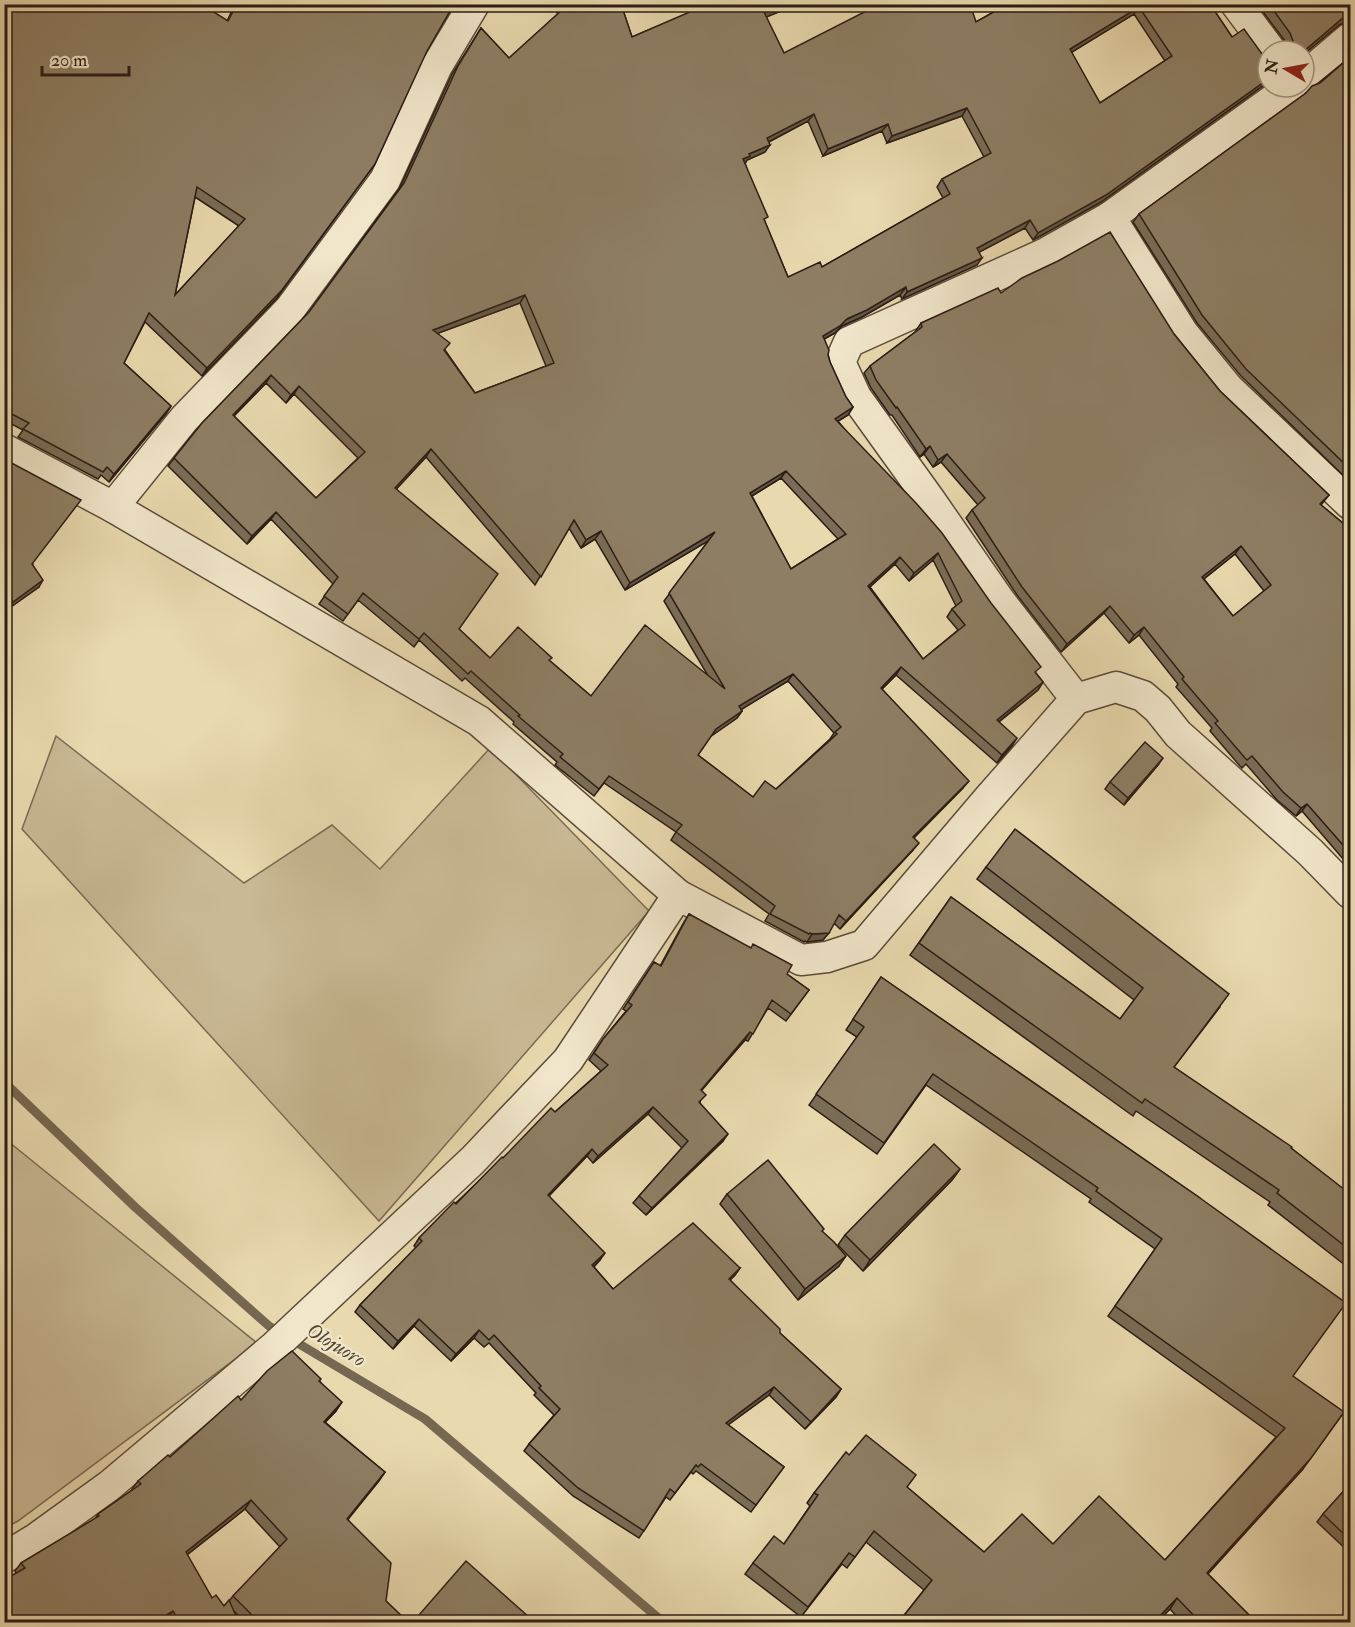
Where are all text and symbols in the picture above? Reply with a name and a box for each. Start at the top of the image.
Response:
scale bar [42,39,129,77]
north arrow [1256,39,1316,99]
text: 20 m [51,49,87,72]
text: N [1261,57,1283,76]
water label: Olojuoro [301,1317,371,1373]

